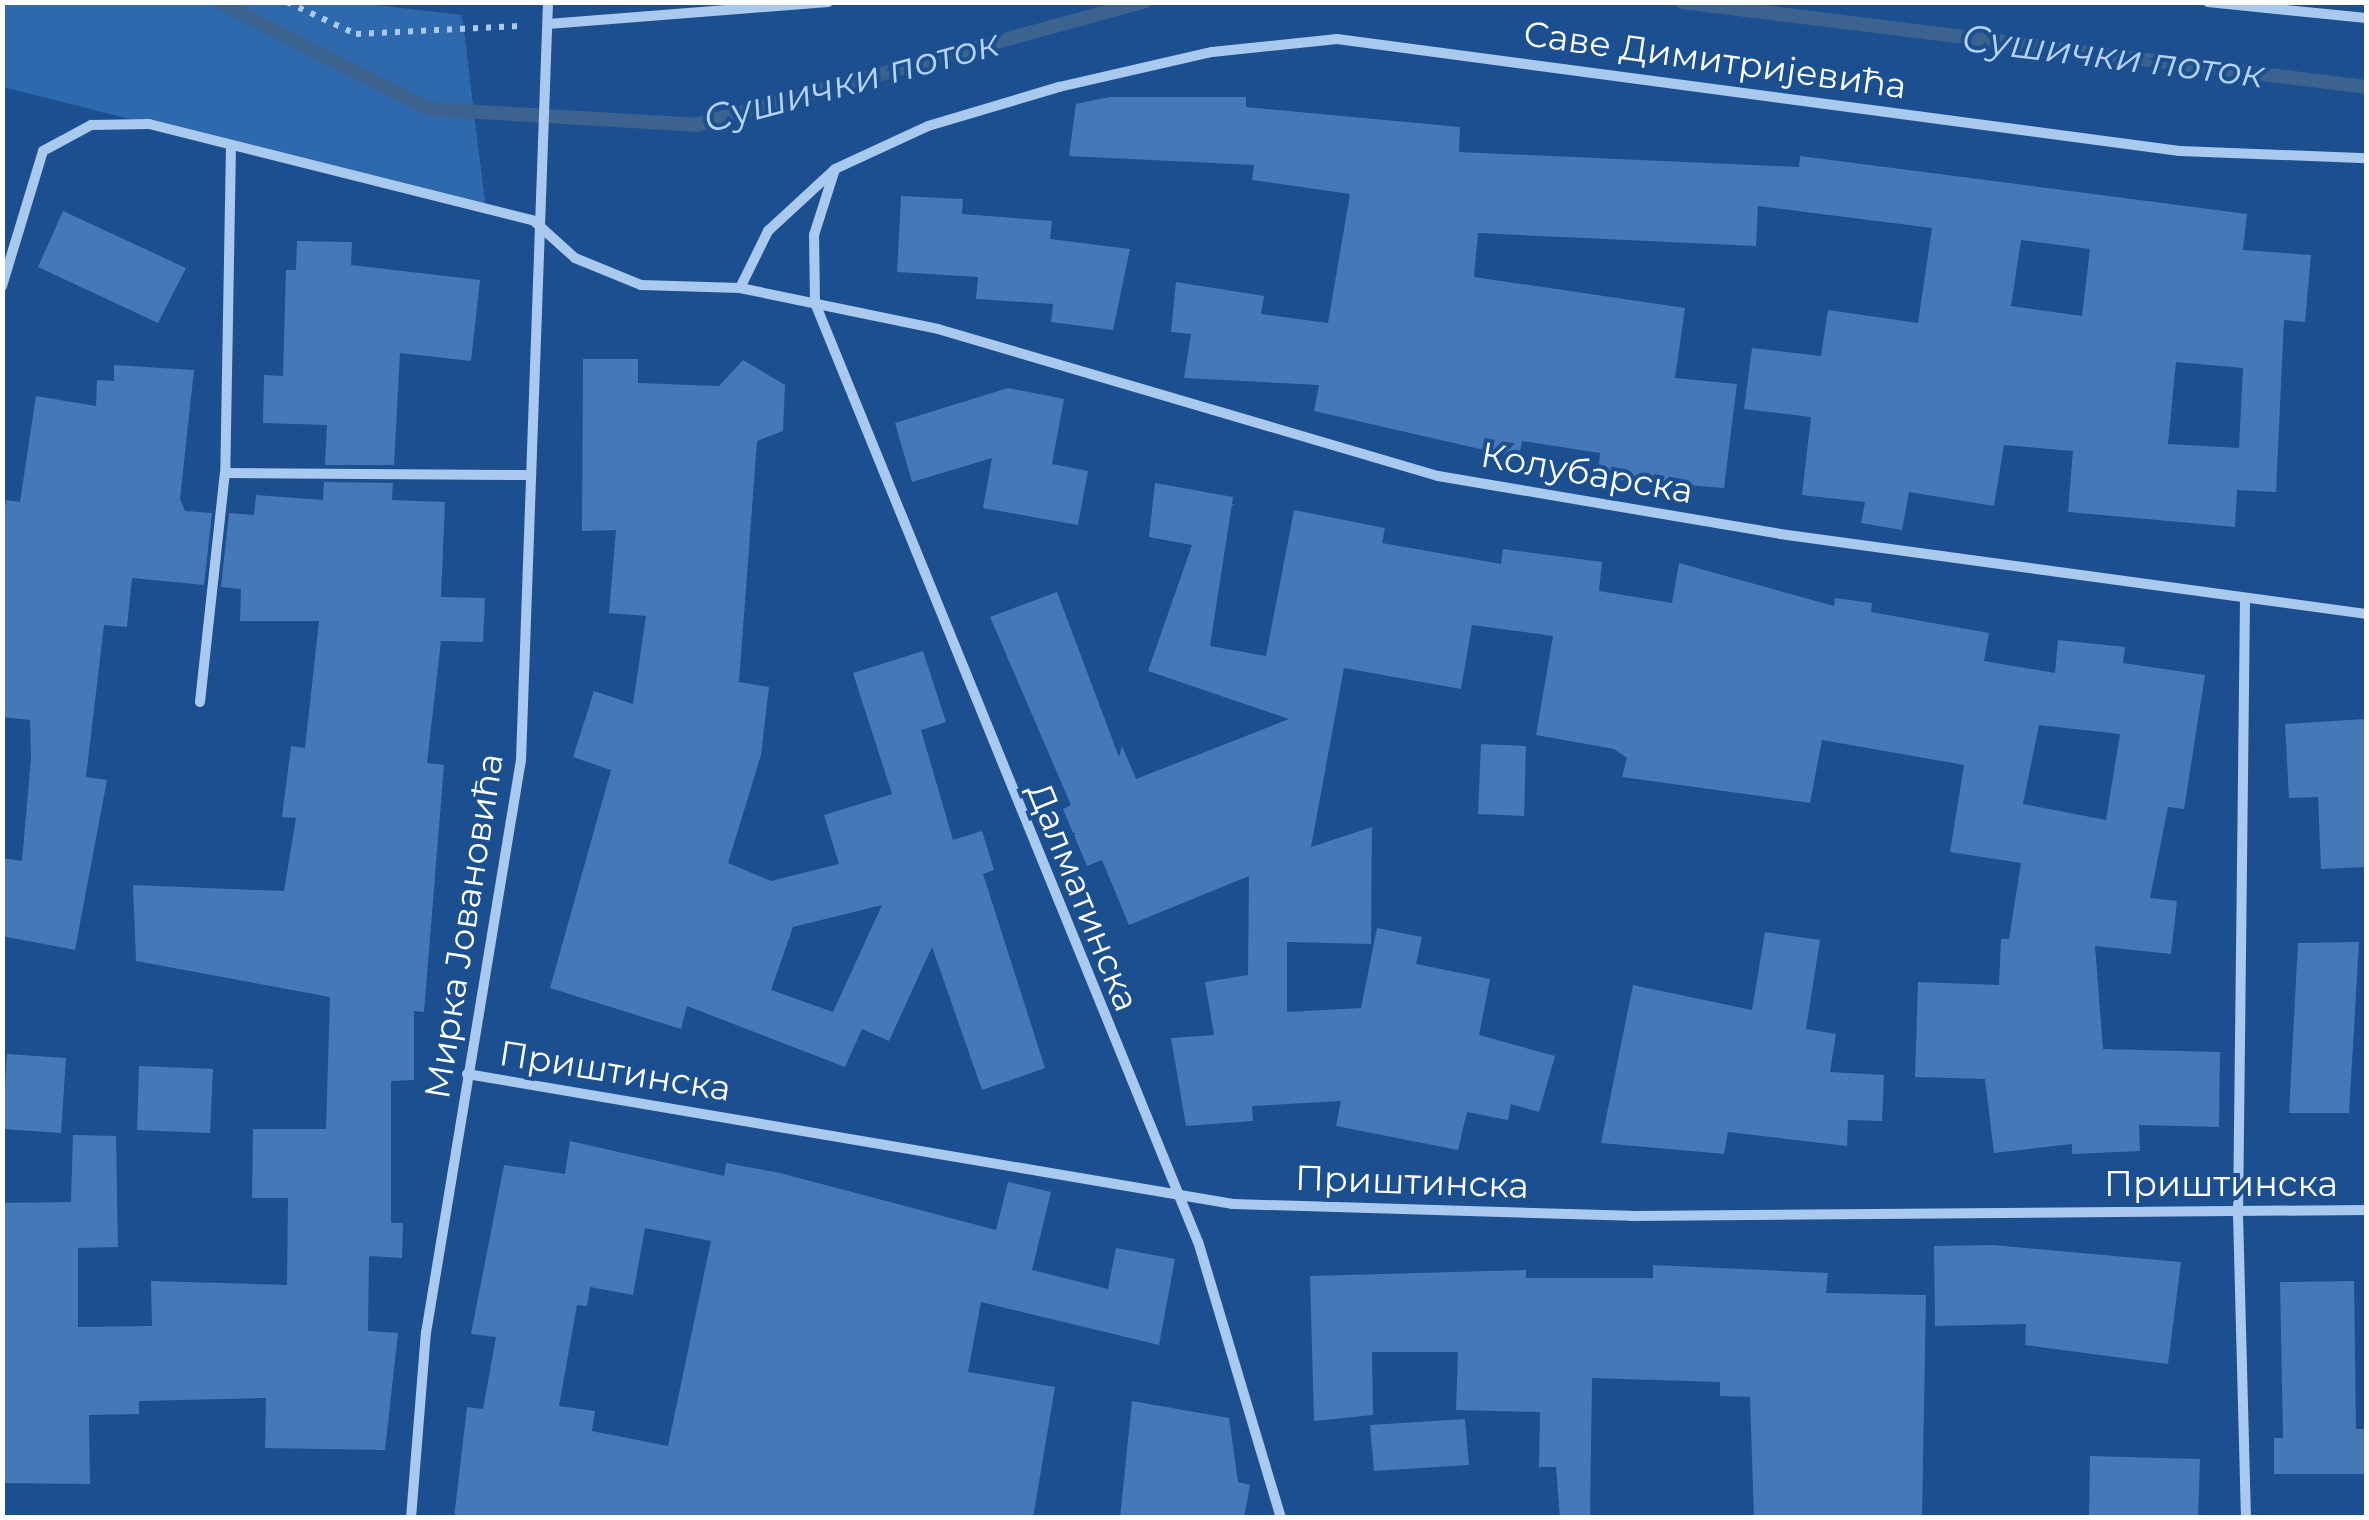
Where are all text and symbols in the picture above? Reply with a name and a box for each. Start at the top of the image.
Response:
street label: Саве Димитријевића [1521,12,1909,108]
water label: Сушички поток [1959,15,2267,97]
water label: Сушички поток [698,20,1004,142]
street label: Колубарска [1478,434,1696,512]
street label: Мирка Јовановића [416,750,512,1102]
street label: Далматинска [1018,777,1148,1017]
street label: Приштинска [496,1032,734,1110]
street label: Приштинска [1294,1157,1530,1207]
street label: Приштинска [2104,1163,2338,1205]

